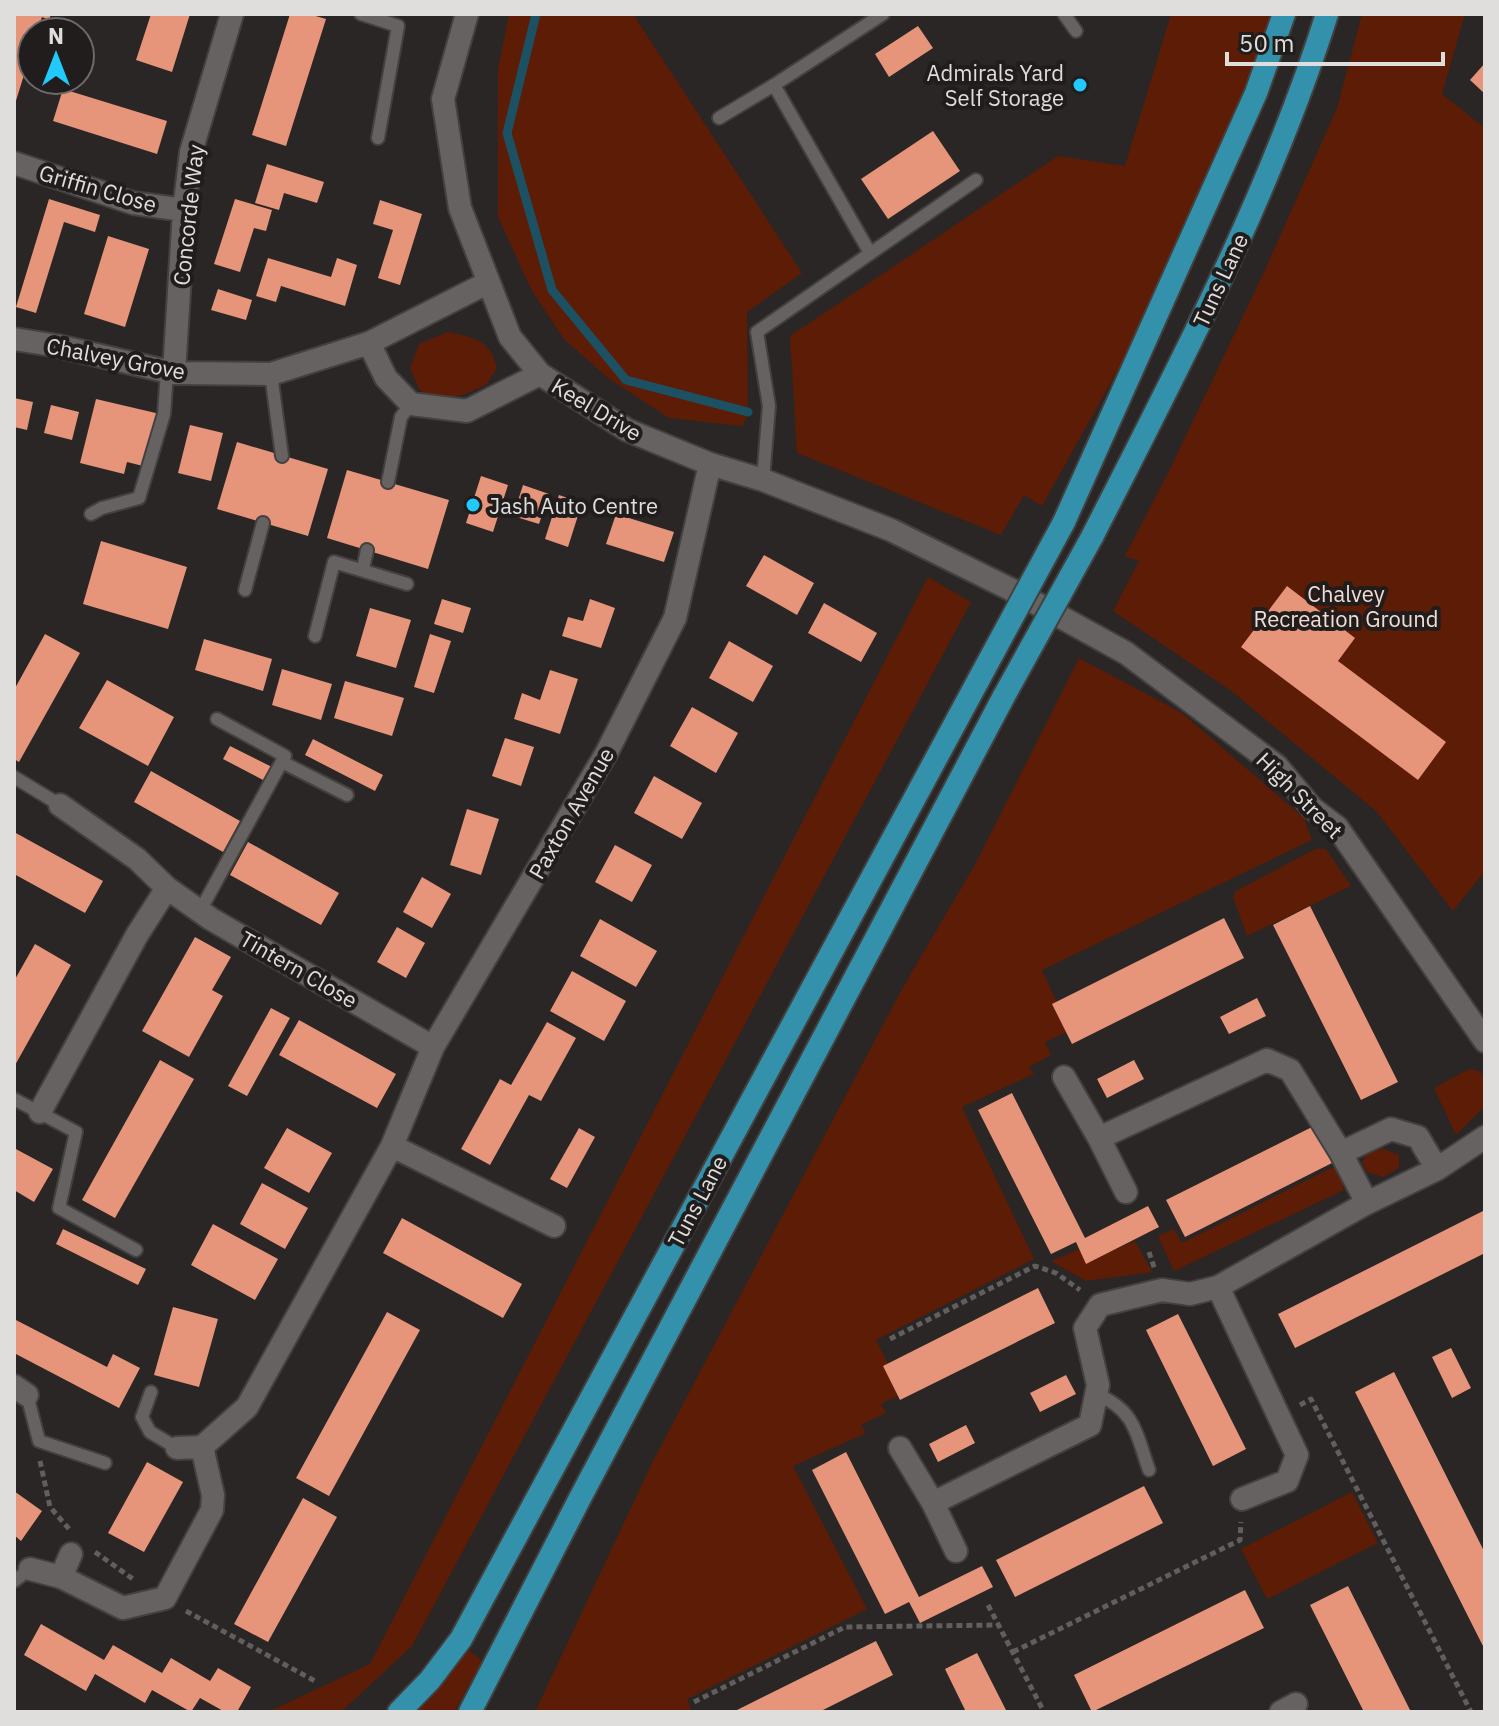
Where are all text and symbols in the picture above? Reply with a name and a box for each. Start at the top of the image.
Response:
north arrow [16,16,96,96]
scale bar [1227,16,1443,66]
text: N [48,21,64,50]
text: 50 m [1239,27,1294,59]
place label: Admirals Yard Self Storage [926,58,1064,112]
marker: Admirals Yard Self Storage [1071,76,1089,94]
street label: Concorde Way [166,143,210,287]
street label: Griffin Close [36,157,160,219]
street label: Tuns Lane [1186,229,1254,331]
street label: Chalvey Grove [44,330,188,386]
street label: Keel Drive [547,371,647,447]
place label: Jash Auto Centre [489,491,658,520]
marker: Jash Auto Centre [464,496,482,514]
park label: Chalvey Recreation Ground [1253,579,1439,633]
street label: Paxton Avenue [522,742,620,884]
street label: High Street [1251,746,1349,844]
street label: Tintern Close [235,924,363,1014]
street label: Tuns Lane [661,1150,733,1252]

